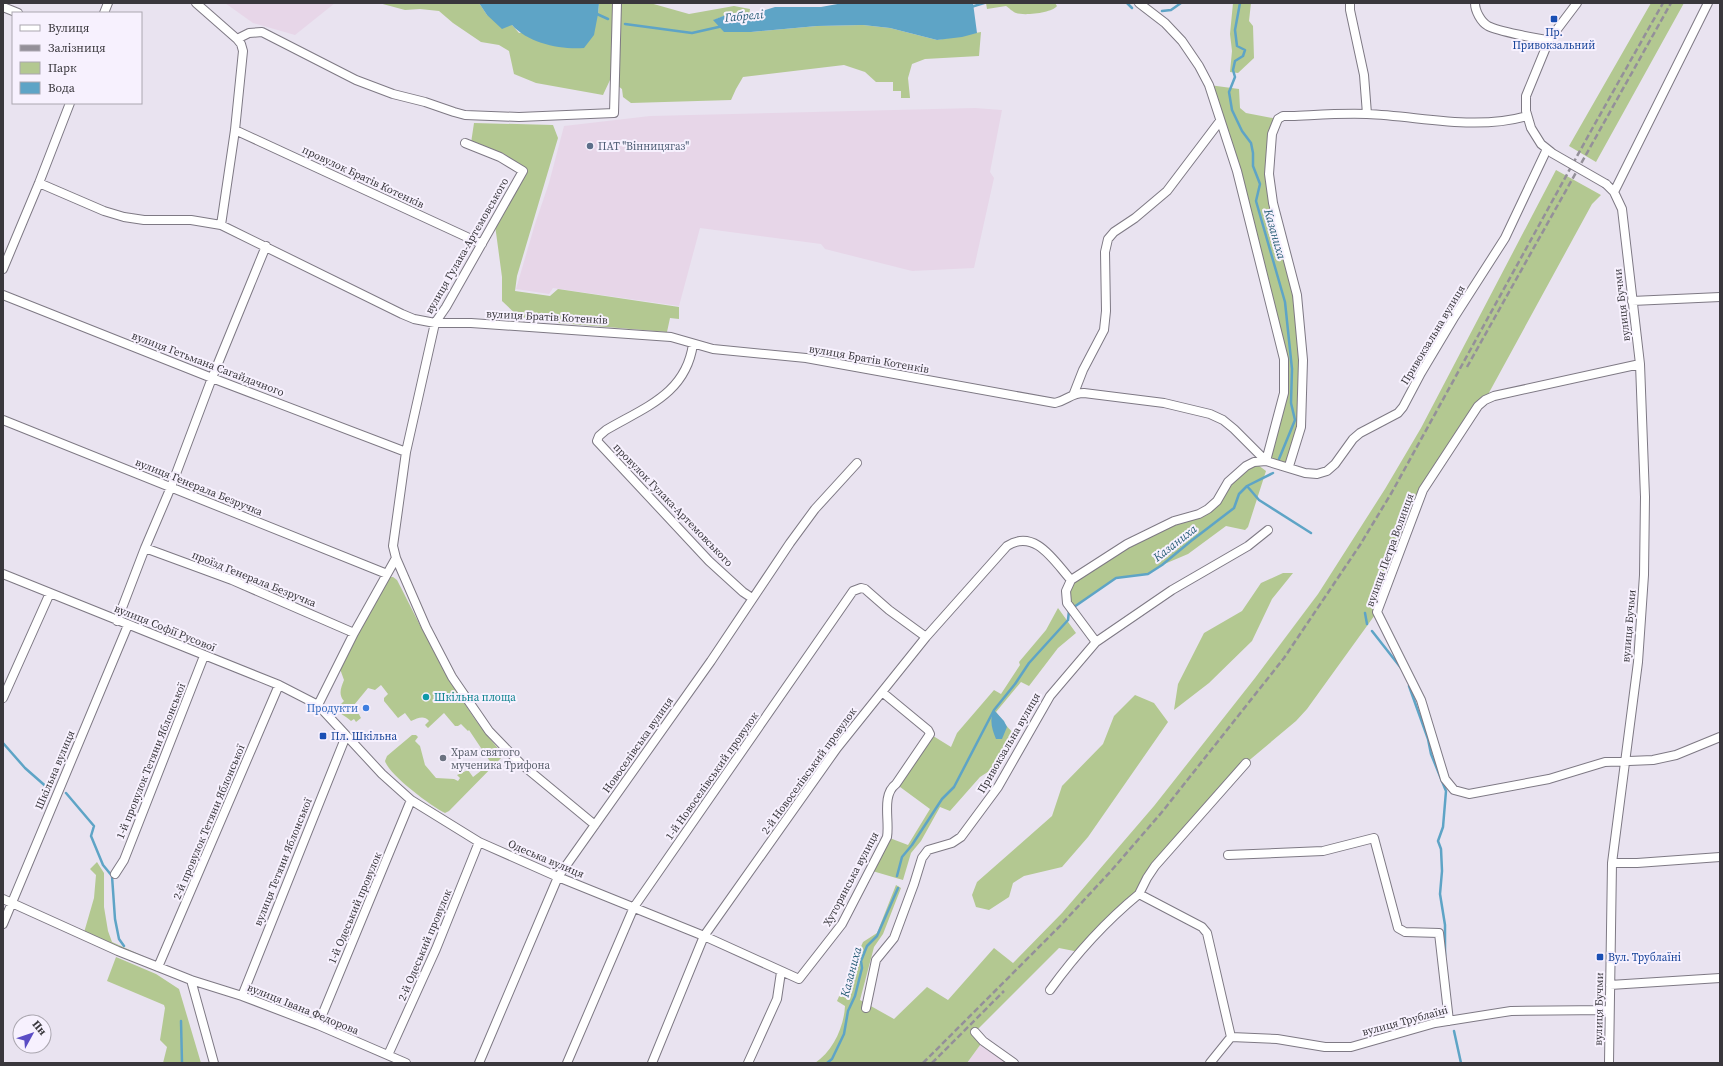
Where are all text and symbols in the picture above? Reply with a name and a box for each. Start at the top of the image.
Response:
water label: Габрелі [723,6,764,26]
legend [12,12,142,104]
marker: Пр. Привокзальний [1549,14,1559,24]
text: Вулиця [48,20,89,36]
place label: Пр. Привокзальний [1513,25,1595,53]
text: Залізниця [48,40,106,56]
text: Парк [48,60,77,76]
text: Вода [48,80,76,96]
place label: ПАТ "Вінницягаз" [598,139,689,154]
marker: ПАТ "Вінницягаз" [585,141,595,151]
street label: провулок Братів Котенків [300,142,427,212]
street label: вулиця Гулака-Артемовського [422,175,512,317]
water label: Казаниха [1260,206,1290,262]
street label: вулиця Бучми [1610,268,1634,342]
street label: Привокзальна вулиця [1397,282,1469,388]
street label: вулиця Братів Котенків [486,306,608,328]
street label: вулиця Гетьмана Сагайдачного [130,328,286,400]
street label: вулиця Братів Котенків [808,341,930,377]
street label: провулок Гулака-Артемовського [610,440,736,570]
street label: вулиця Генерала Безручка [133,455,265,520]
street label: вулиця Петра Волинця [1363,491,1418,609]
water label: Казаниха [1149,520,1201,566]
street label: проїзд Генерала Безручка [190,547,319,611]
street label: вулиця Бучми [1618,589,1640,663]
street label: вулиця Софії Русової [112,601,219,655]
street label: 1-й провулок Тетяни Яблонської [113,680,189,841]
place label: Шкільна площа [434,690,516,705]
street label: Привокзальна вулиця [974,690,1044,796]
marker: Шкільна площа [421,692,431,702]
street label: Новоселівська вулиця [599,694,677,796]
place label: Продукти [307,701,358,716]
marker: Продукти [361,703,371,713]
street label: 2-й Новоселівський провулок [758,705,860,837]
street label: 1-й Новоселівський провулок [662,709,762,843]
street label: Шкільна вулиця [32,728,79,812]
place label: Пл. Шкільна [331,729,397,744]
marker: Пл. Шкільна [318,731,328,741]
street label: 2-й провулок Тетяни Яблонської [169,742,249,902]
place label: Храм святого мученика Трифона [451,745,551,773]
marker: Храм святого мученика Трифона [438,753,448,763]
street label: вулиця Тетяни Яблонської [250,795,316,928]
street label: Хуторянська вулиця [820,829,882,929]
street label: Одеська вулиця [506,836,586,882]
street label: 1-й Одеський провулок [325,850,385,966]
street label: 2-й Одеський провулок [395,887,455,1003]
water label: Казаниха [836,944,866,1000]
place label: Вул. Трублаїні [1608,950,1681,965]
marker: Вул. Трублаїні [1595,952,1605,962]
street label: вулиця Бучми [1591,972,1607,1046]
street label: вулиця Івана Федорова [245,980,361,1038]
street label: вулиця Трублаїні [1360,1002,1450,1040]
north arrow [12,1014,52,1054]
text: Пн [29,1017,50,1039]

